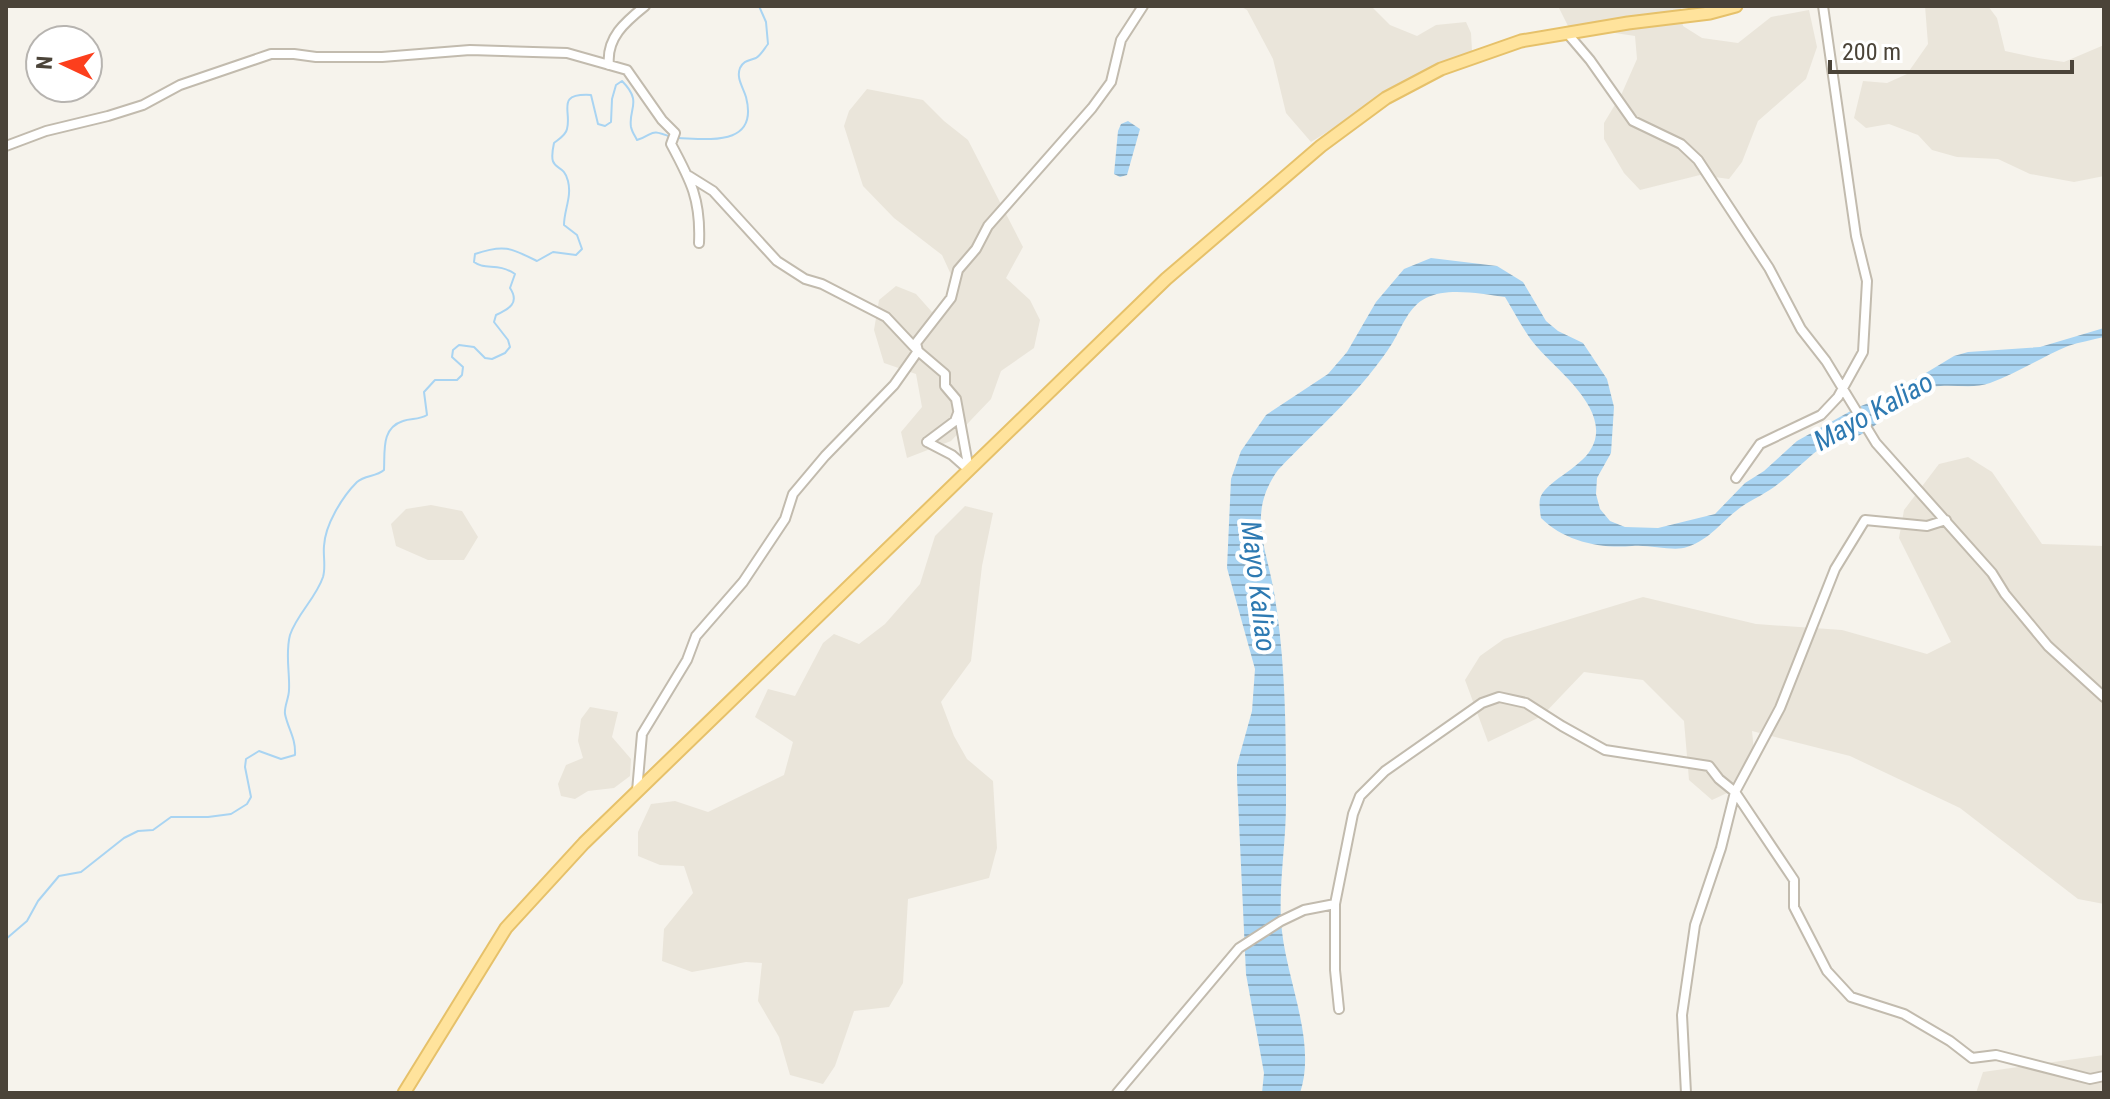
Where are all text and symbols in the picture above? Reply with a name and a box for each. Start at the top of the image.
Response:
north arrow [24,24,104,104]
scale bar [1830,24,2072,74]
text: 200 m [1842,38,1901,66]
text: N [32,55,57,70]
water label: Mayo Kaliao [1808,365,1939,458]
water label: Mayo Kaliao [1234,519,1283,653]

